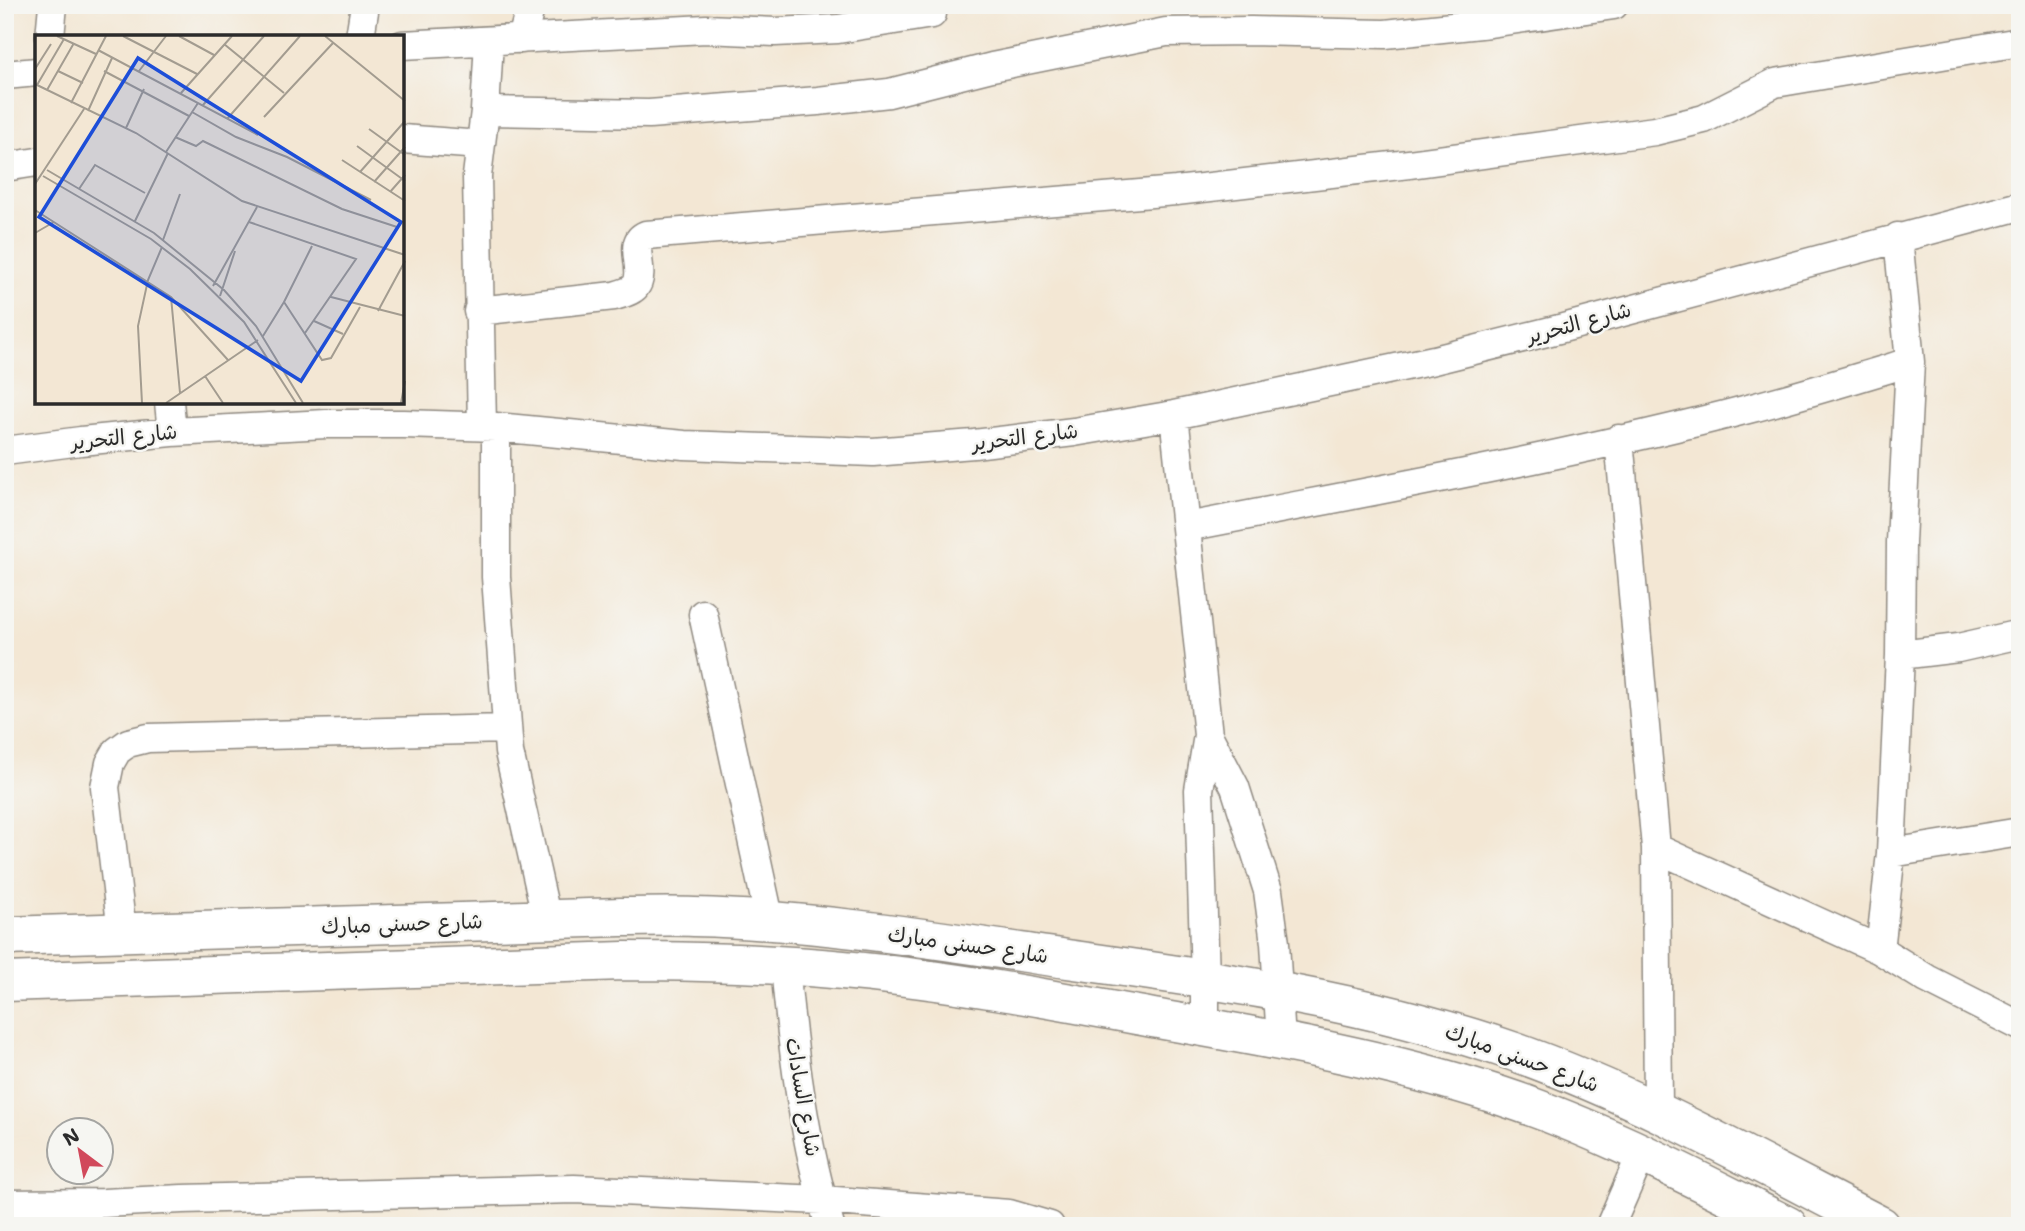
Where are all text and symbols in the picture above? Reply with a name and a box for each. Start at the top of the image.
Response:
inset map [35,35,404,404]
street label: شارع التحرير [1522,296,1635,352]
street label: شارع التحرير [67,417,179,458]
street label: شارع التحرير [968,417,1080,459]
street label: شارع حسنى مبارك [321,907,483,942]
street label: شارع حسنى مبارك [886,920,1050,971]
street label: شارع حسنى مبارك [1441,1017,1603,1100]
street label: شارع السادات [778,1035,827,1159]
north arrow [46,1116,116,1186]
text: N [58,1122,84,1152]

